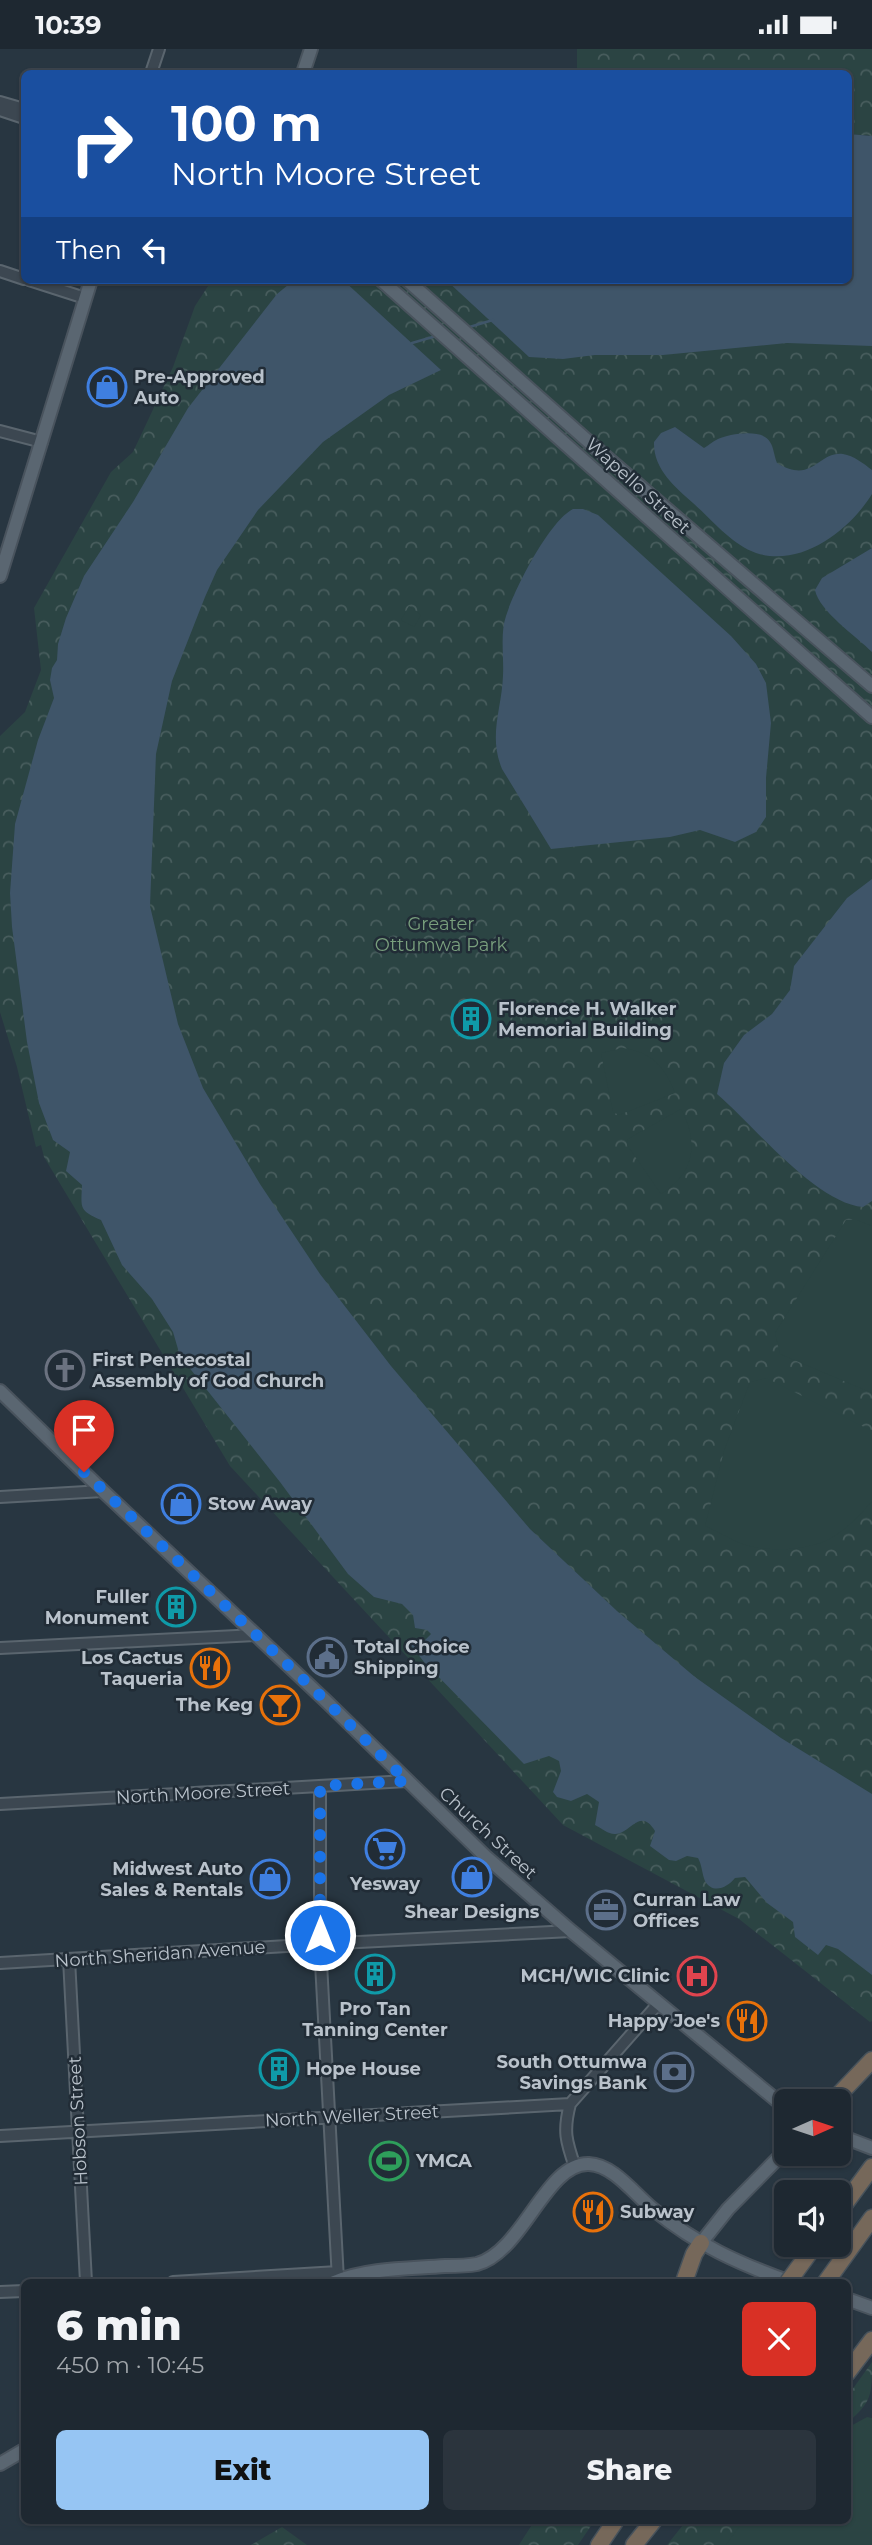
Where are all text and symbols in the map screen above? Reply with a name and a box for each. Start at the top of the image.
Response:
text: 10:39 [35,9,102,41]
text: 100 m [171,94,322,153]
icon: right [56,98,147,189]
text: North Moore Street [171,154,481,193]
icon: left [136,231,174,269]
text: Then [56,234,122,266]
shop icon: Pre-Approved Auto [86,366,128,408]
place label: Pre-Approved Auto [133,366,265,409]
street label: Wapello Street [581,433,695,539]
park label: Greater Ottumwa Park [375,913,507,956]
building icon: Florence H. Walker Memorial Building [450,998,492,1040]
place label: Florence H. Walker Memorial Building [498,998,677,1041]
church icon: First Pentecostal Assembly of God Church [44,1349,86,1391]
place label: First Pentecostal Assembly of God Church [91,1349,324,1392]
pin [54,1400,114,1472]
icon: arrive [65,1411,103,1449]
shop icon: Stow Away [160,1483,202,1525]
place label: Stow Away [208,1493,312,1515]
place label: Fuller Monument [45,1586,149,1629]
building icon: Fuller Monument [155,1586,197,1628]
public building icon: Total Choice Shipping [306,1636,348,1678]
place label: Total Choice Shipping [354,1636,470,1679]
place label: Los Cactus Taqueria [81,1647,183,1690]
restaurant icon: Los Cactus Taqueria [189,1647,231,1689]
bar icon: The Keg [259,1684,301,1726]
place label: The Keg [176,1694,253,1716]
street label: North Moore Street [115,1777,291,1809]
street label: Church Street [435,1782,541,1884]
supermarket icon: Yesway [364,1828,406,1870]
shop icon: Shear Designs [451,1856,493,1898]
place label: Midwest Auto Sales & Rentals [100,1858,243,1901]
shop icon: Midwest Auto Sales & Rentals [249,1858,291,1900]
place label: Yesway [349,1873,420,1895]
office icon: Curran Law Offices [585,1889,627,1931]
place label: Curran Law Offices [633,1889,740,1932]
position arrow [283,1898,357,1972]
place label: Shear Designs [405,1901,540,1923]
street label: North Sheridan Avenue [54,1936,266,1972]
building icon: Pro Tan Tanning Center [354,1953,396,1995]
hospital icon: MCH/WIC Clinic [676,1955,718,1997]
place label: MCH/WIC Clinic [521,1965,670,1987]
place label: Pro Tan Tanning Center [302,1998,448,2041]
restaurant icon: Happy Joe's [726,2000,768,2042]
place label: Happy Joe's [608,2010,720,2032]
building icon: Hope House [258,2048,300,2090]
place label: South Ottumwa Savings Bank [497,2051,647,2094]
bank icon: South Ottumwa Savings Bank [653,2051,695,2093]
street label: Hobson Street [64,2056,92,2186]
place label: Hope House [306,2058,421,2080]
north arrow [774,2089,850,2167]
map controls [774,2089,851,2257]
street label: North Weller Street [264,2100,440,2132]
sports icon: YMCA [368,2140,410,2182]
place label: YMCA [415,2150,472,2172]
button: sound [774,2180,851,2257]
restaurant icon: Subway [572,2191,614,2233]
place label: Subway [620,2201,694,2223]
text: 6 min [56,2299,182,2351]
button: close [742,2302,816,2376]
text: 450 m · 10:45 [56,2351,204,2379]
button: Exit [56,2430,429,2510]
button: Share [443,2430,816,2510]

